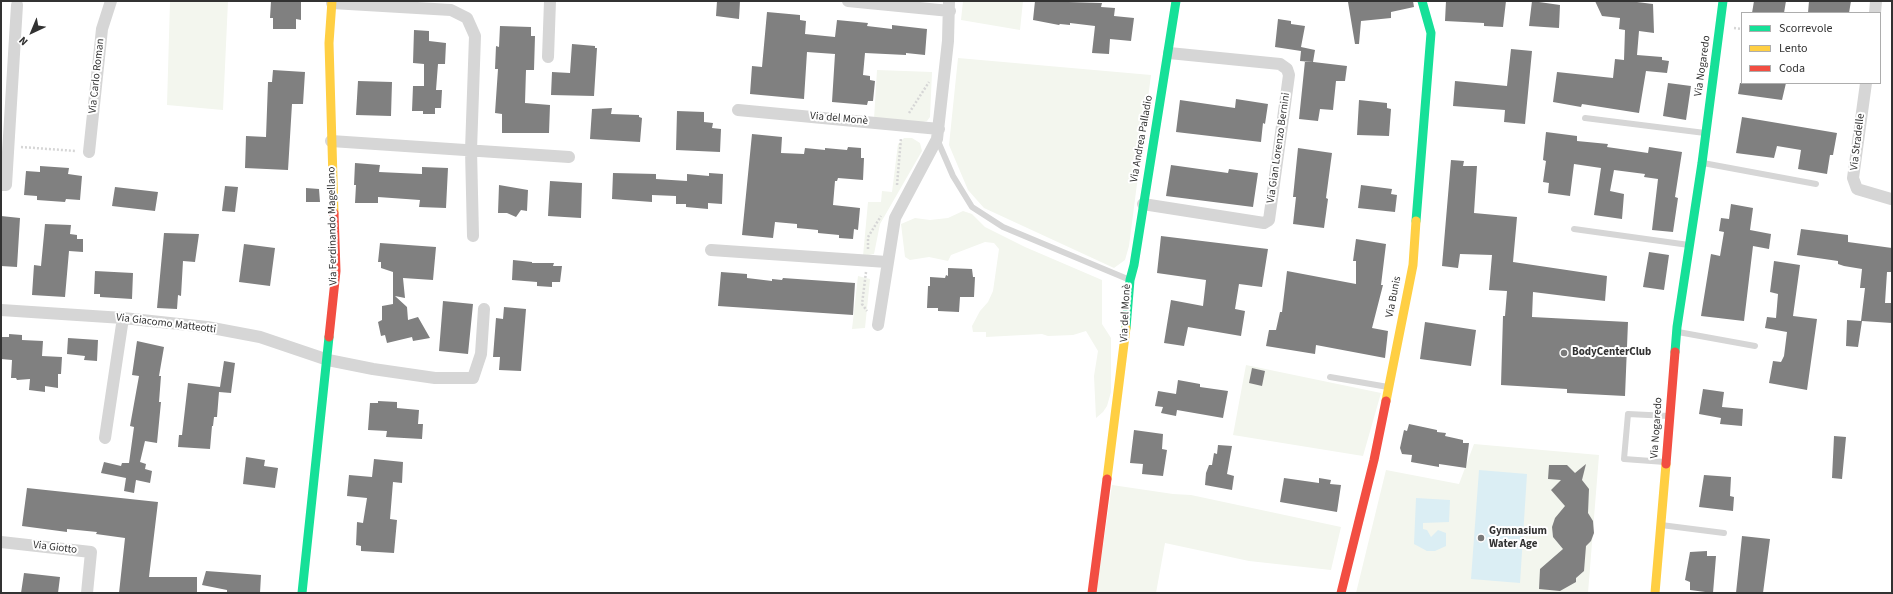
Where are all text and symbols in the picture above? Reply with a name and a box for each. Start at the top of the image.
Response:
north arrow [12,12,52,52]
legend [1741,12,1881,84]
text: Scorrevole [1779,20,1832,37]
text: N [15,33,31,49]
street label: Via Nogaredo [1692,35,1714,97]
street label: Via Carlo Roman [86,38,108,114]
text: Lento [1779,40,1808,57]
text: Coda [1779,60,1805,77]
street label: Via Gian Lorenzo Bernini [1265,92,1293,204]
street label: Via Andrea Palladio [1128,94,1156,184]
street label: Via del Monè [809,110,869,128]
street label: Via Stradelle [1848,113,1868,171]
street label: Via Ferdinando Magellano [325,167,341,285]
street label: Via Bunis [1384,275,1404,319]
street label: Via del Monè [1118,284,1134,342]
street label: Via Giacomo Matteotti [115,311,217,337]
place label: BodyCenterClub [1572,346,1651,360]
marker: BodyCenterClub [1559,348,1569,358]
street label: Via Nogaredo [1648,397,1666,459]
place label: Gymnasium Water Age [1489,525,1547,551]
marker: Gymnasium Water Age [1476,533,1486,543]
street label: Via Giotto [32,539,78,557]

